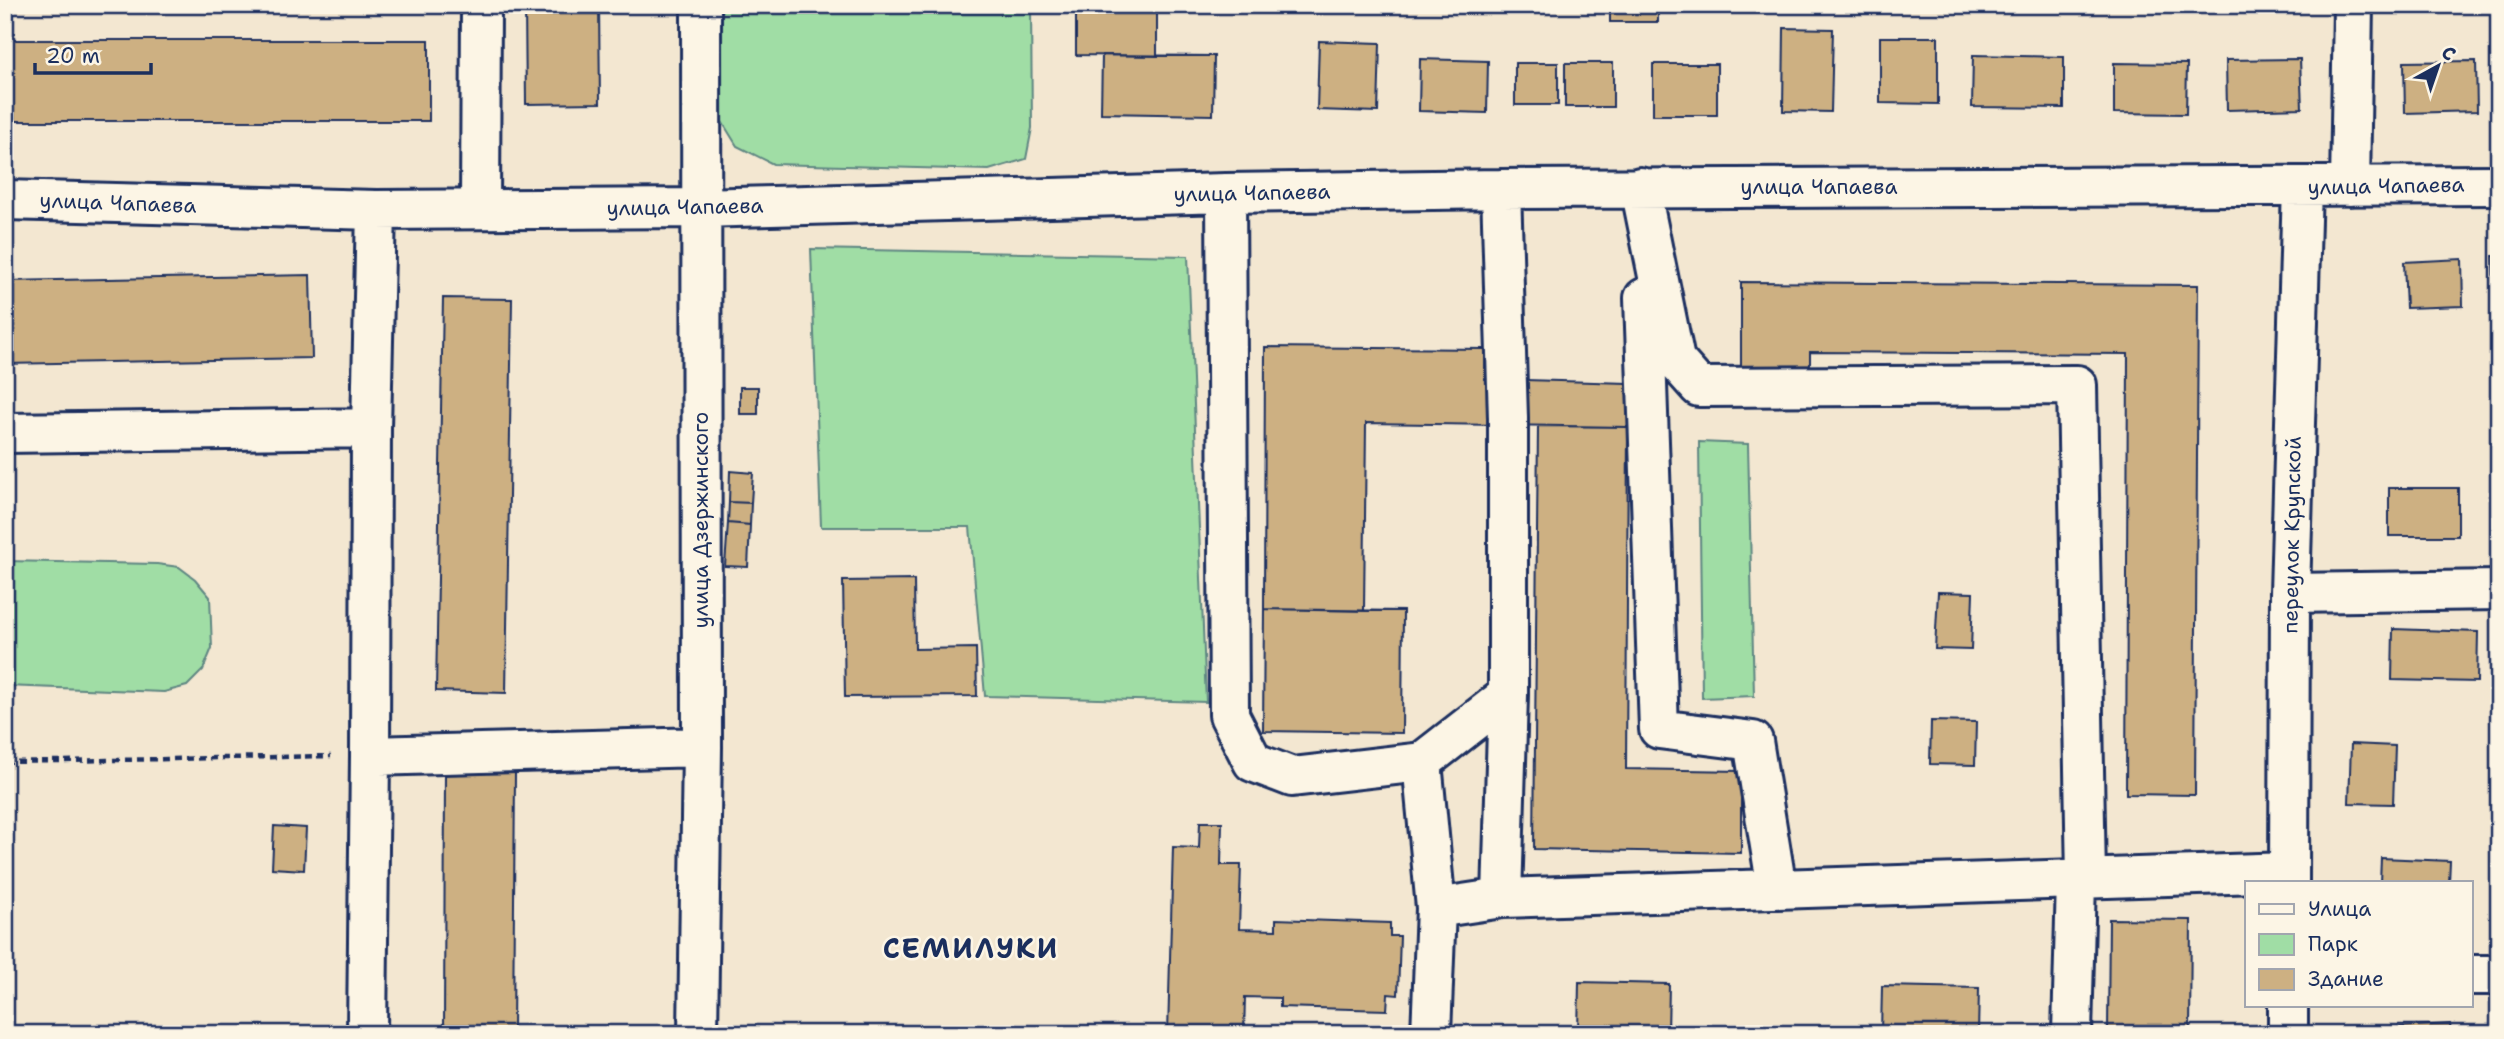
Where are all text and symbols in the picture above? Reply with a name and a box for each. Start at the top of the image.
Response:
scale bar [35,32,150,76]
north arrow [2402,32,2472,102]
text: С [2436,40,2461,67]
text: 20 m [46,42,100,70]
street label: улица Чапаева [2307,171,2465,201]
street label: улица Чапаева [1741,173,1897,201]
street label: улица Чапаева [1173,178,1331,208]
street label: улица Чапаева [39,186,197,220]
street label: улица Чапаева [606,192,764,222]
street label: улица Дзержинского [687,412,715,628]
street label: переулок Крупской [2276,436,2308,634]
legend [2245,881,2472,1007]
text: Улица [2308,895,2371,923]
district label: СЕМИЛУКИ [883,929,1059,967]
text: Парк [2308,930,2358,958]
text: Здание [2308,965,2384,993]

